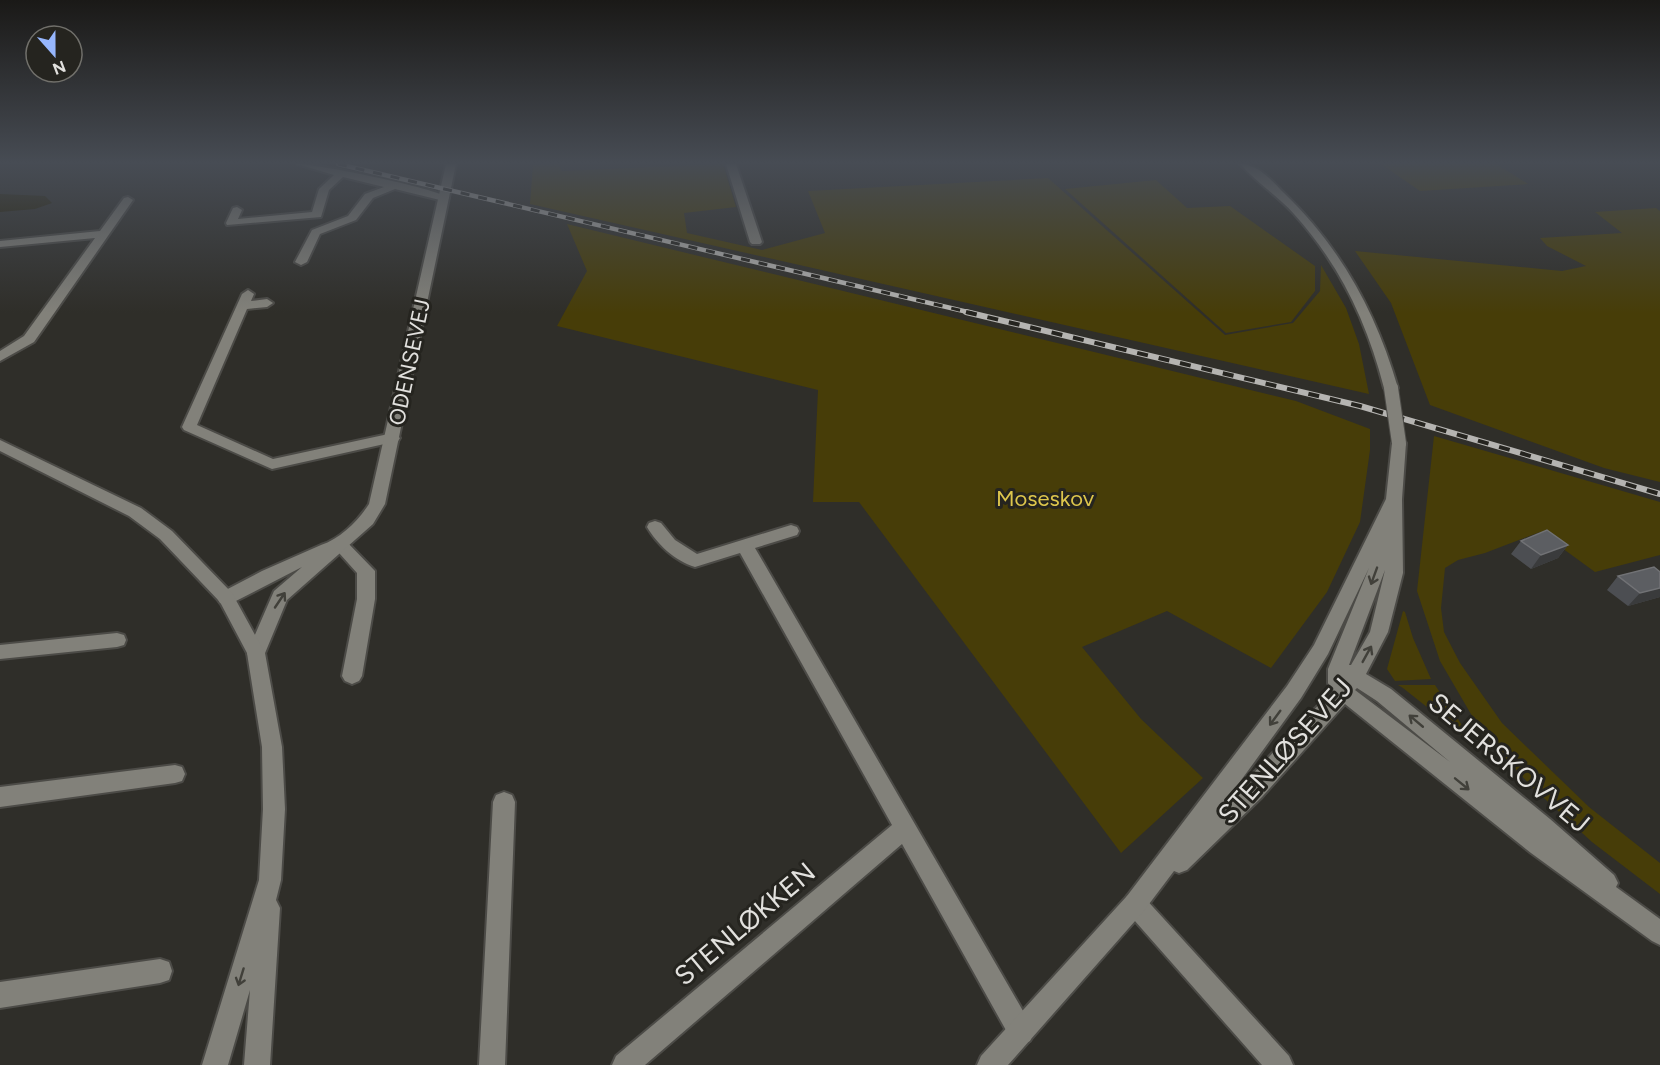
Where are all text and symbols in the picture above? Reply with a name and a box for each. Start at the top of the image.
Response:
north arrow [24,24,84,84]
text: N [50,56,68,79]
street label: ODENSEVEJ [383,296,436,428]
park label: Moseskov [996,485,1095,512]
one-way arrow [1368,566,1379,585]
one-way arrow [274,592,286,608]
one-way arrow [1362,645,1373,663]
street label: STENLØSEVEJ [1211,671,1359,830]
street label: SEJERSKOVVEJ [1422,686,1597,840]
one-way arrow [1269,710,1281,726]
one-way arrow [1408,715,1424,728]
one-way arrow [1454,778,1470,791]
street label: STENLØKKEN [668,855,822,992]
one-way arrow [235,967,246,986]

